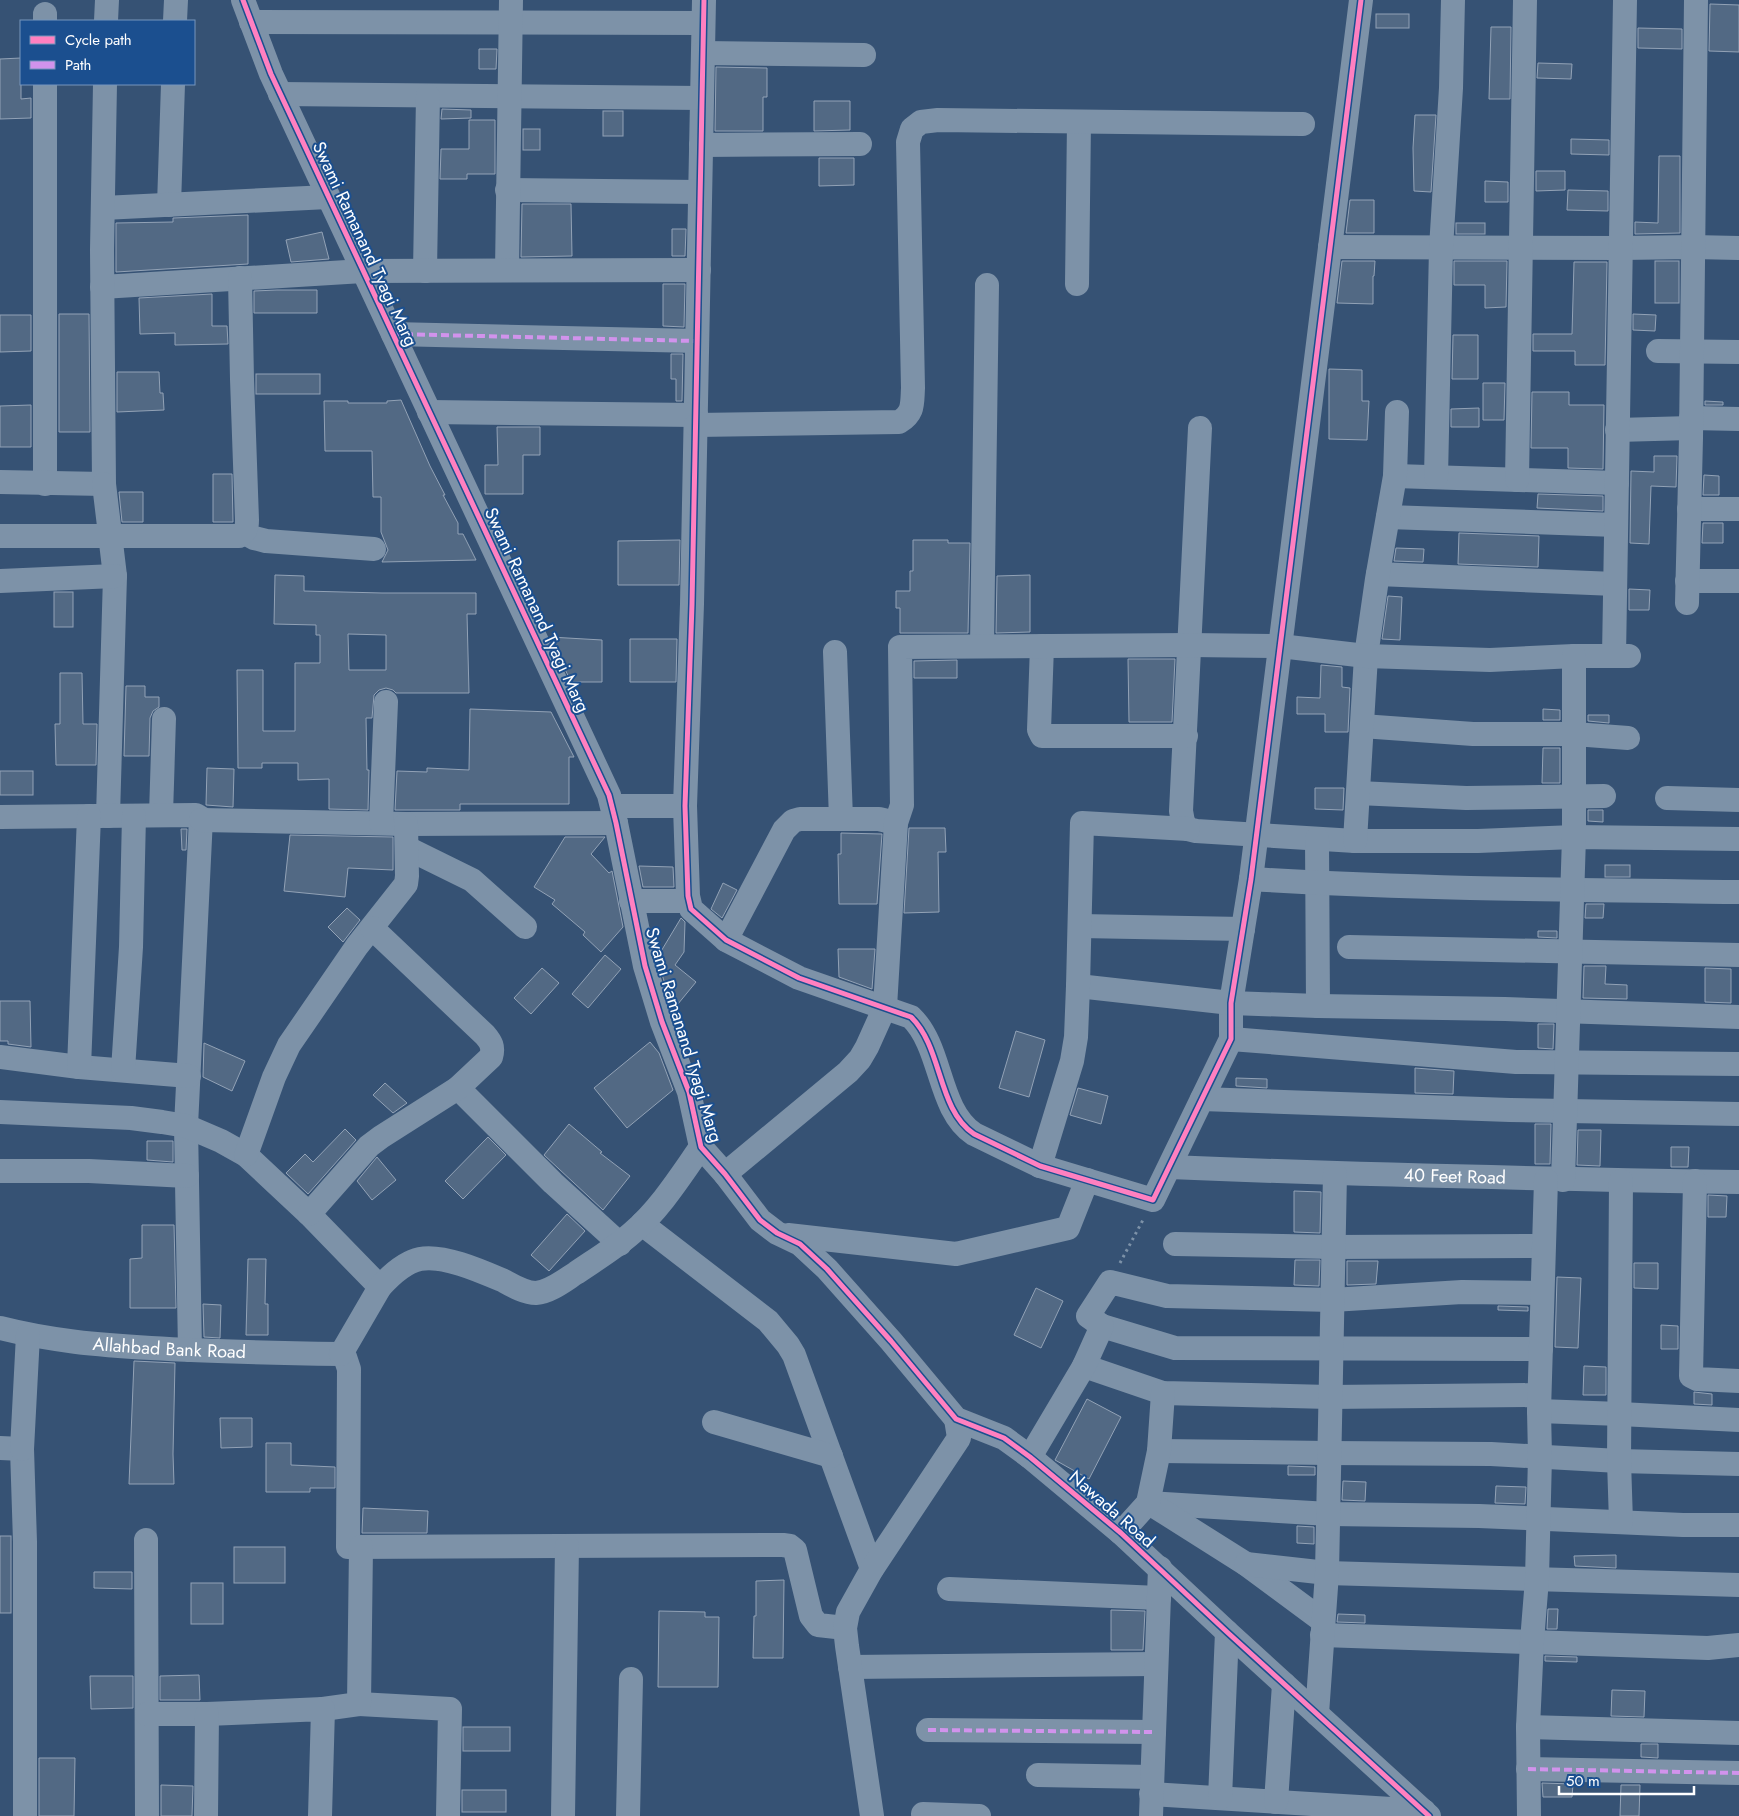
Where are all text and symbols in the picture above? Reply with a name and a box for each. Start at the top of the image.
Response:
legend [20,20,195,85]
text: Cycle path [65,29,132,51]
text: Path [65,54,91,76]
street label: Swami Ramanand Tyagi Marg [306,137,424,351]
street label: Swami Ramanand Tyagi Marg [478,503,596,717]
street label: Swami Ramanand Tyagi Marg [639,924,729,1146]
street label: 40 Feet Road [1403,1162,1506,1191]
street label: Allahbad Bank Road [92,1331,246,1365]
street label: Nawada Road [1063,1464,1161,1554]
scale bar [1559,1764,1694,1796]
text: 50 m [1566,1770,1600,1792]

